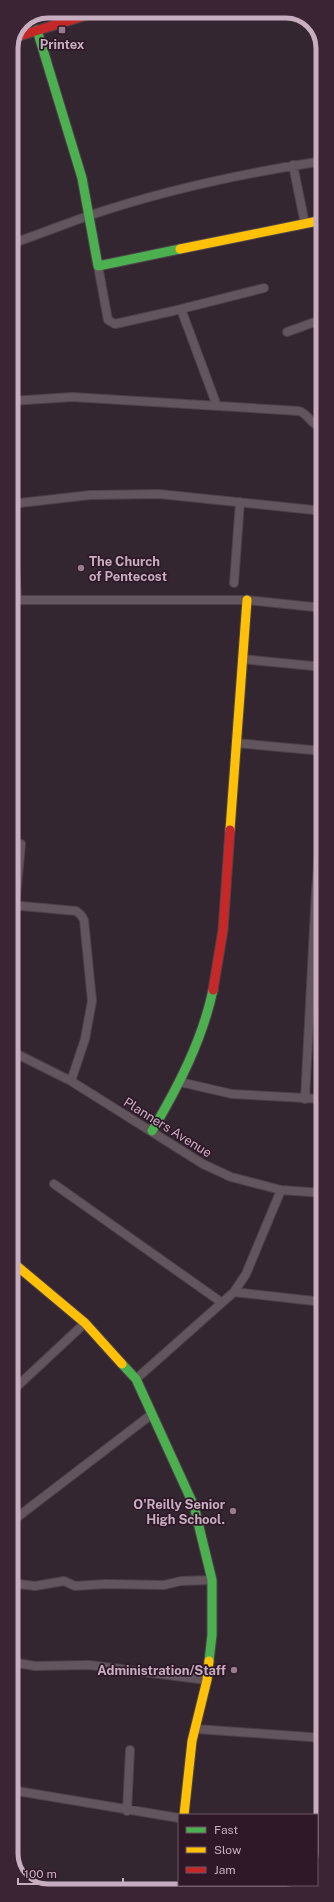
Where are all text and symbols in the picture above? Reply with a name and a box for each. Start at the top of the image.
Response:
marker: Printex [57,25,67,35]
place label: Printex [40,37,85,52]
place label: The Church of Pentecost [89,554,167,584]
marker: The Church of Pentecost [76,563,86,573]
street label: Planners Avenue [121,1094,215,1161]
place label: O'Reilly Senior High School. [133,1497,226,1527]
marker: O'Reilly Senior High School. [228,1506,238,1516]
place label: Administration/Staff [97,1663,226,1678]
marker: Administration/Staff [229,1665,239,1675]
legend [178,1814,318,1886]
text: Fast [214,1823,239,1837]
text: Slow [214,1843,242,1857]
scale bar [18,1860,123,1886]
text: Jam [214,1863,236,1877]
text: 100 m [24,1867,57,1881]

